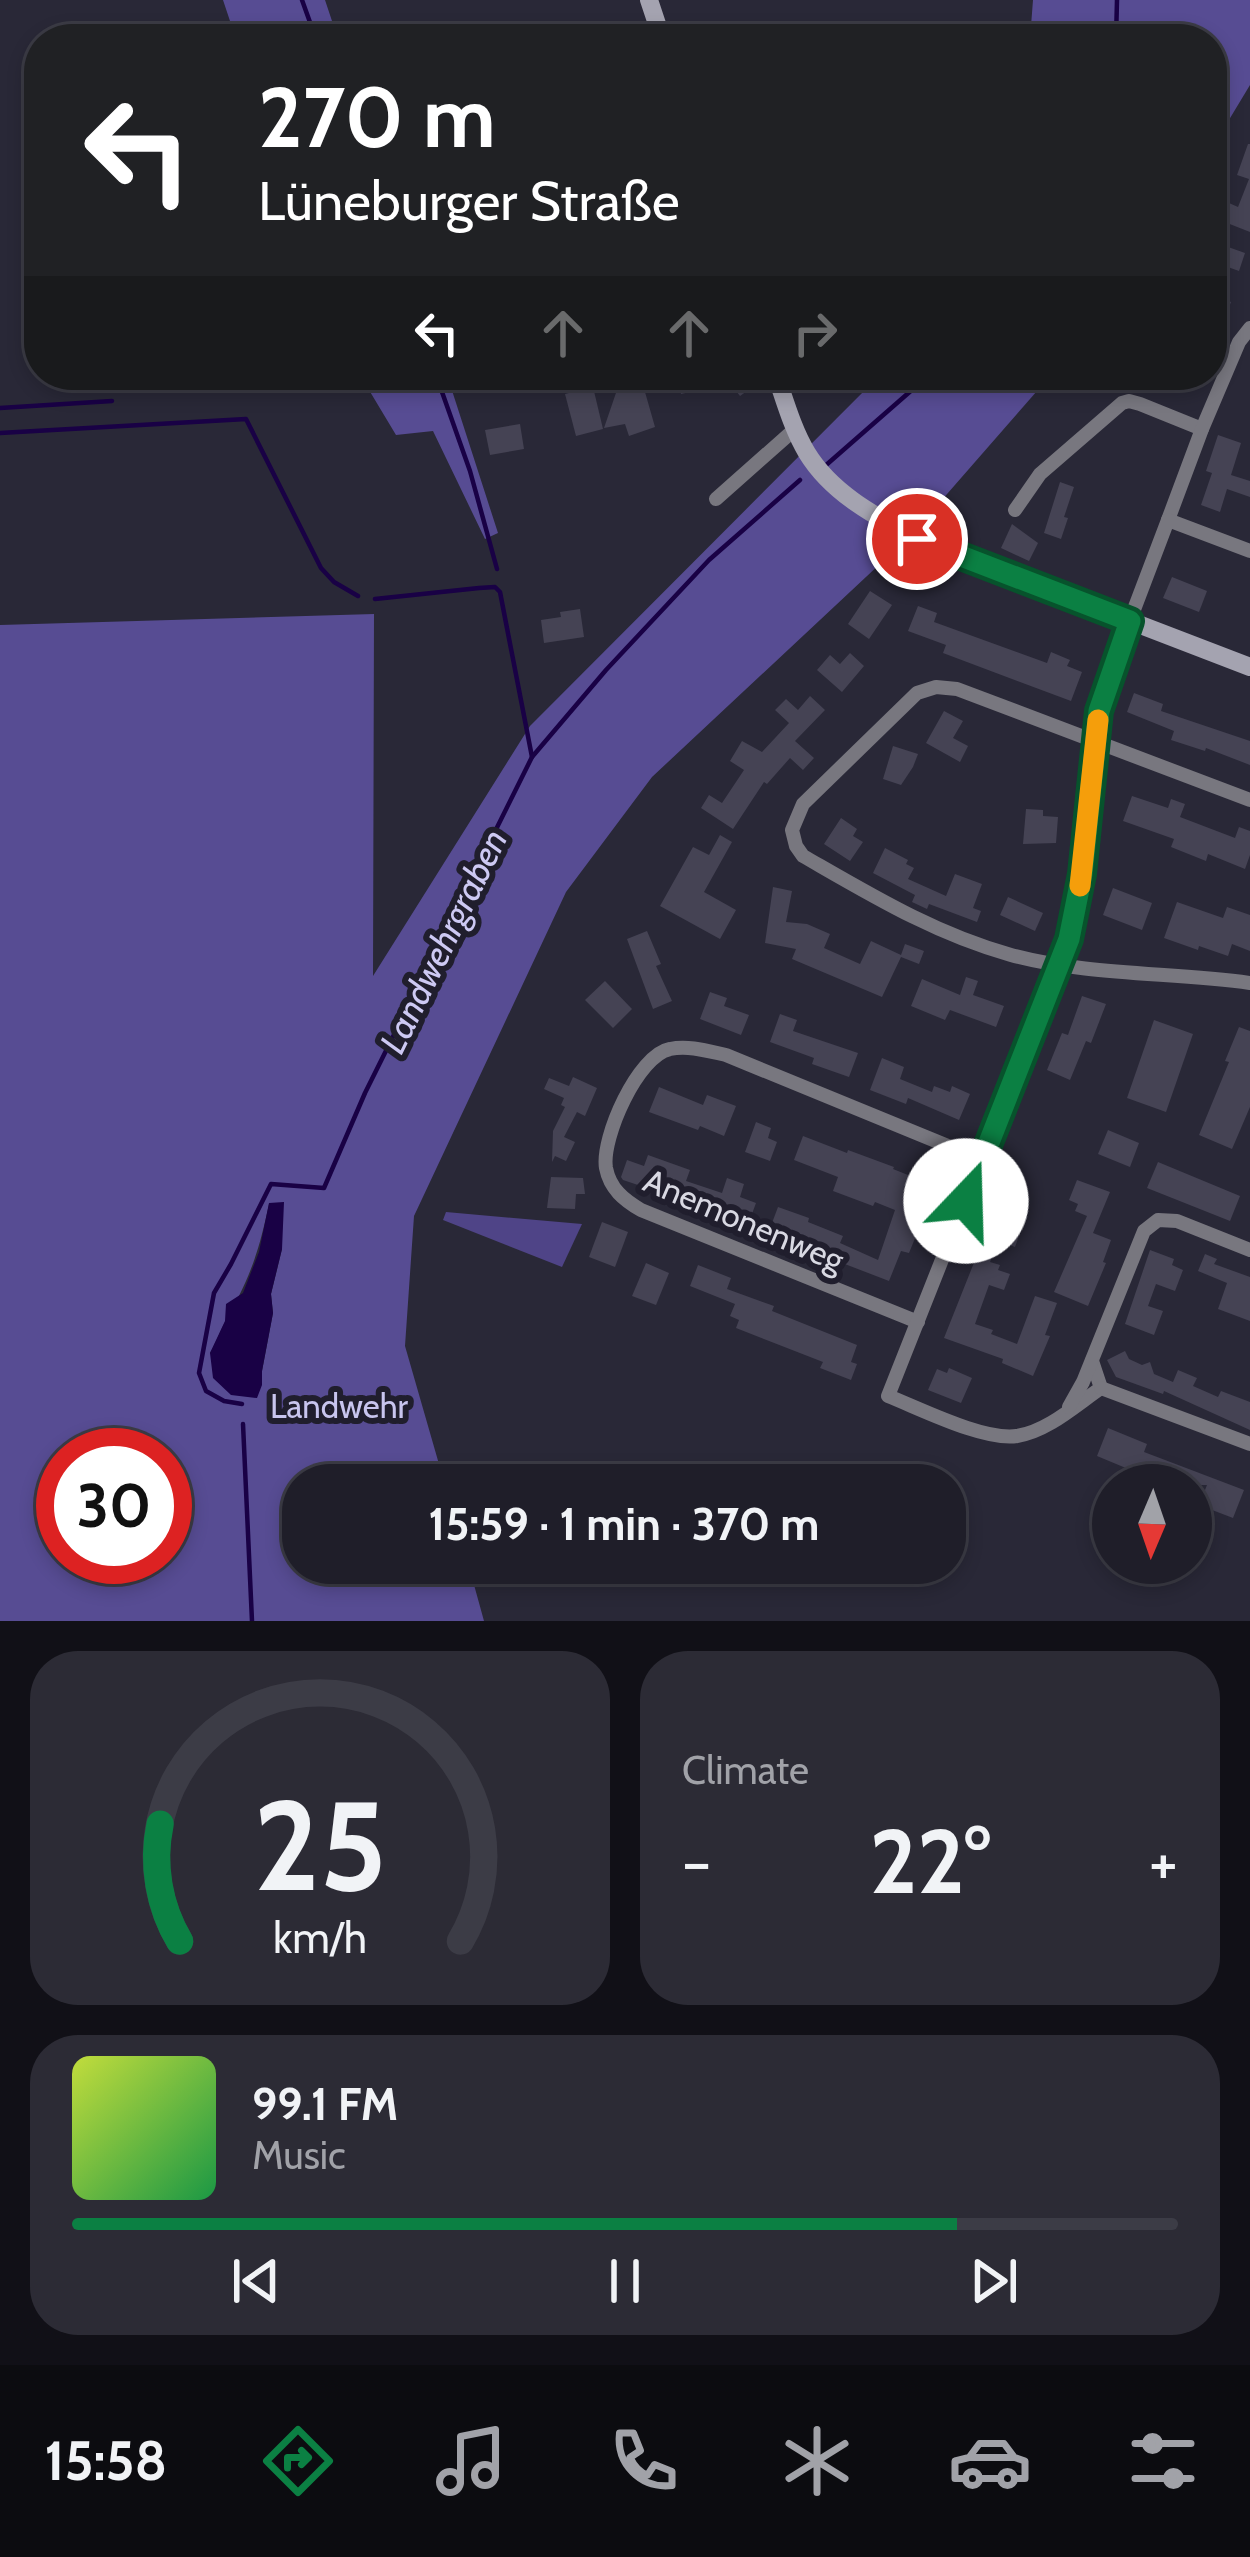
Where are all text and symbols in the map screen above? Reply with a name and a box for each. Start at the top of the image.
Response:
text: 270 m [258,66,496,168]
icon: left [60,72,216,228]
text: Lüneburger Straße [258,168,680,234]
icon: left [404,300,470,366]
icon: ahead [530,300,596,366]
icon: ahead [656,300,722,366]
icon: right [782,300,848,366]
pin [866,488,968,590]
icon: arrive [884,506,950,572]
water label: Landwehrgraben [370,822,516,1060]
position arrow [903,1138,1029,1264]
street label: Anemonenweg [638,1160,851,1280]
park label: Landwehr [270,1386,409,1426]
speed limit sign: 30 [36,1428,192,1584]
north arrow [1092,1464,1212,1584]
map controls [1092,1464,1212,1584]
text: 15:59 · 1 min · 370 m [429,1497,819,1551]
text: Climate [682,1746,809,1794]
text: 25 [253,1770,387,1921]
text: 22° [869,1806,991,1916]
text: − [682,1821,711,1902]
text: + [1149,1821,1178,1902]
text: km/h [273,1912,367,1964]
text: 99.1 FM [252,2077,398,2131]
text: Music [252,2131,346,2179]
icon: previous [223,2248,289,2314]
icon: pause [592,2248,658,2314]
icon: next [961,2248,1027,2314]
icon: directions [256,2419,340,2503]
icon: music [429,2419,513,2503]
icon: phone [602,2419,686,2503]
icon: climate [775,2419,859,2503]
icon: car [948,2419,1032,2503]
icon: filters [1121,2419,1205,2503]
text: 15:58 [45,2428,167,2494]

